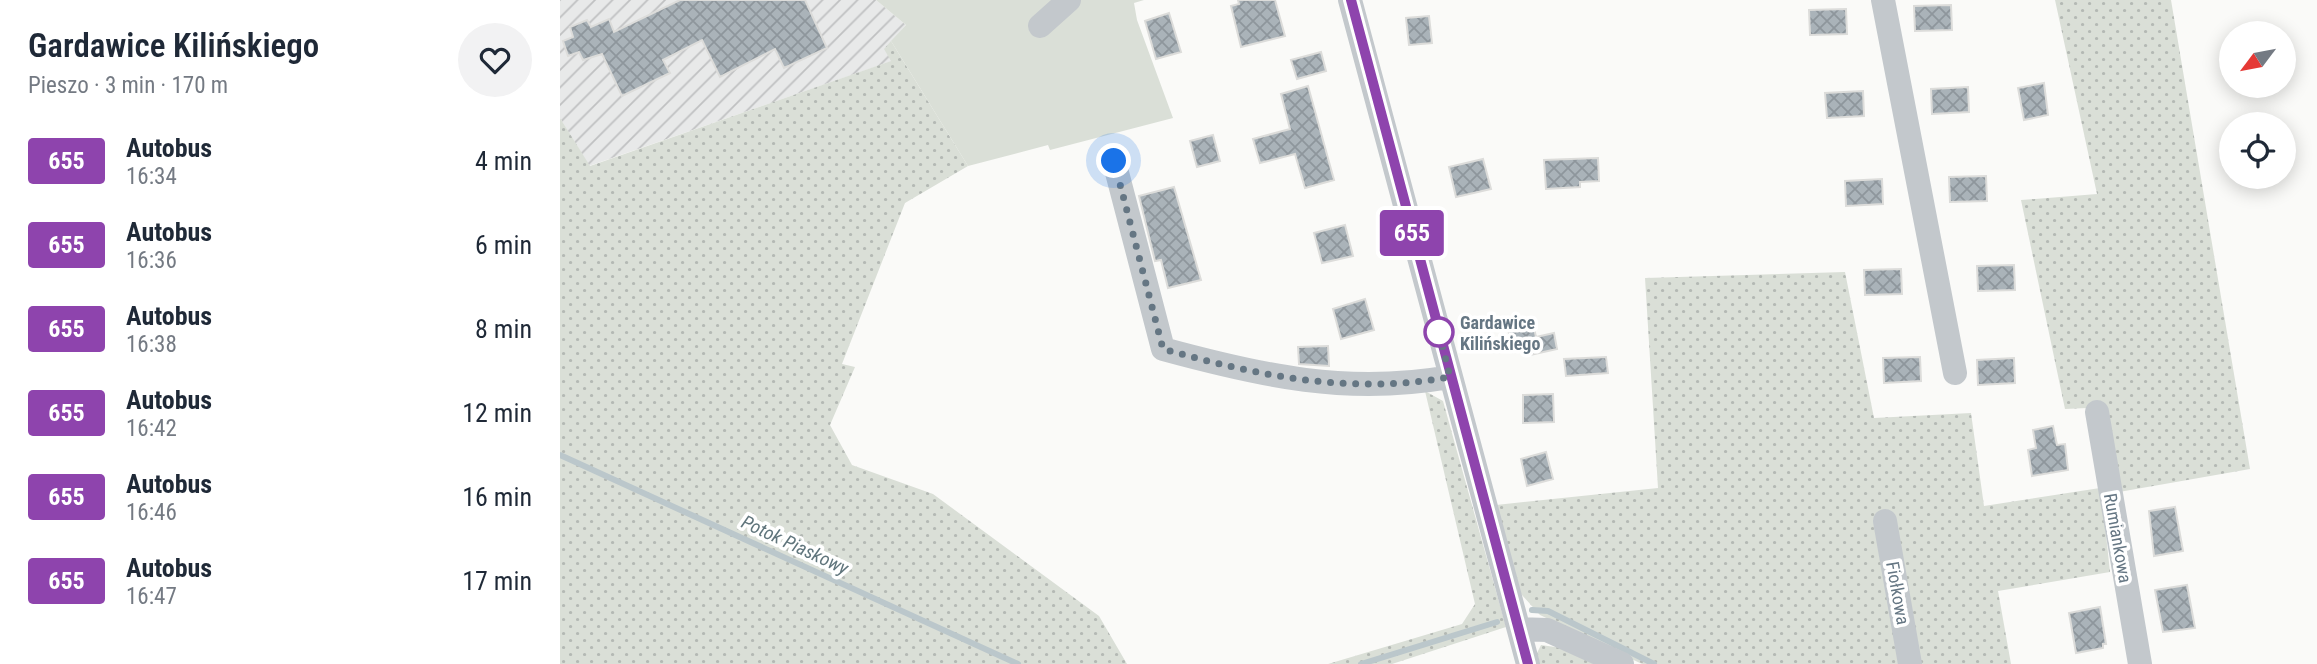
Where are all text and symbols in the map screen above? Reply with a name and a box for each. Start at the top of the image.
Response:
north arrow [2219,21,2296,98]
map controls [2219,21,2296,189]
button: heart [458,23,532,97]
text: Gardawice Kilińskiego [28,26,319,65]
text: Pieszo · 3 min · 170 m [28,72,228,99]
button: locate [2219,112,2296,189]
text: Autobus [126,133,212,163]
your location [1096,143,1131,178]
text: 4 min [475,146,532,176]
text: 655 [48,147,85,175]
text: 16:34 [126,163,177,190]
line badge: 655 [1372,210,1452,256]
text: Autobus [126,217,212,247]
text: 655 [1394,219,1430,247]
text: 6 min [475,230,532,260]
text: 655 [48,231,85,259]
text: 16:36 [126,247,177,274]
text: Autobus [126,301,212,331]
place label: Gardawice Kilińskiego [1460,312,1540,354]
text: 8 min [475,314,532,344]
text: 655 [48,315,85,343]
marker: Gardawice Kilińskiego [1424,317,1454,347]
text: 16:38 [126,331,177,358]
text: Autobus [126,385,212,415]
text: 12 min [462,398,532,428]
text: 655 [48,399,85,427]
text: 16:42 [126,415,177,442]
text: Autobus [126,469,212,499]
text: 16 min [462,482,532,512]
text: 655 [48,483,85,511]
street label: Rumiankowa [2100,491,2136,585]
text: 16:46 [126,499,177,526]
water label: Potok Piaskowy [738,510,853,580]
text: Autobus [126,553,212,583]
street label: Fiołkowa [1882,560,1914,626]
text: 17 min [462,566,532,596]
text: 655 [48,567,85,595]
text: 16:47 [126,583,177,610]

